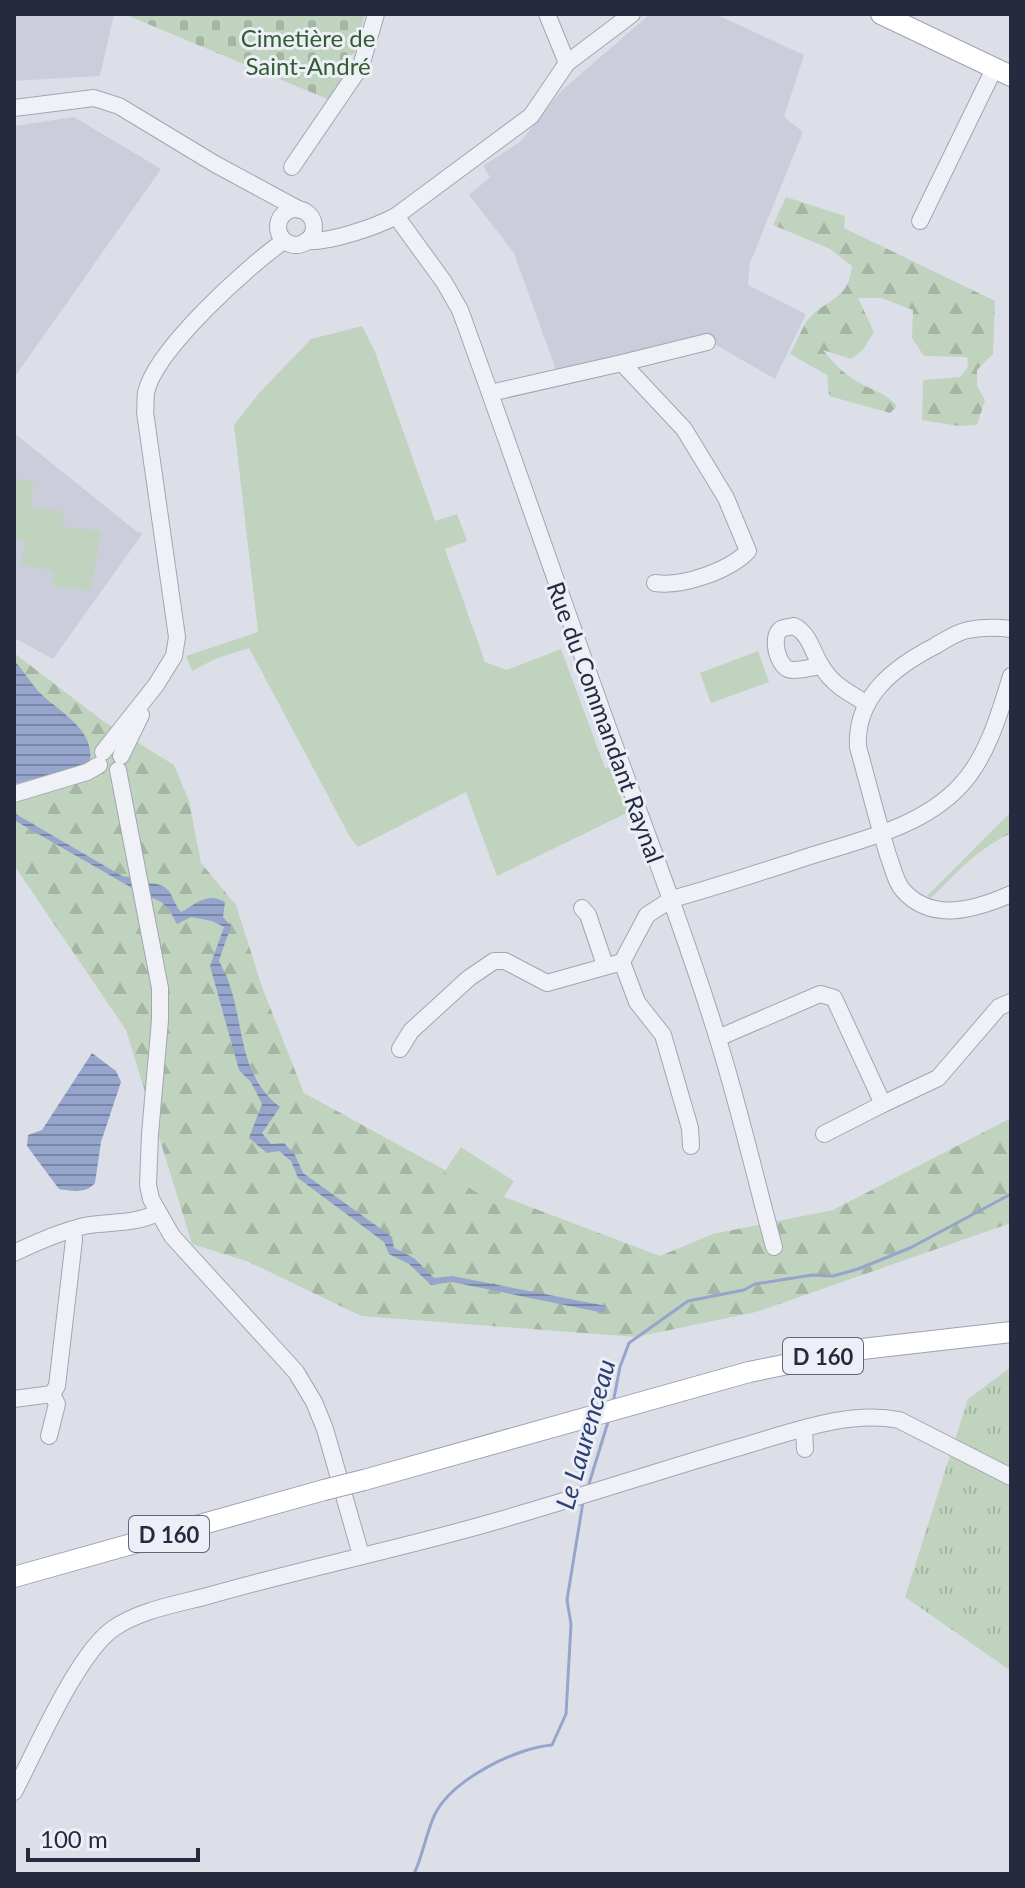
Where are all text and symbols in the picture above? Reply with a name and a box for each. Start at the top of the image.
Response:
park label: Cimetière de Saint-André [241,23,375,80]
street label: Rue du Commandant Raynal [542,577,670,867]
road number: D 160 [783,1338,863,1374]
water label: Le Laurenceau [548,1355,622,1513]
road number: D 160 [129,1516,209,1552]
scale bar [28,1812,198,1862]
text: 100 m [40,1824,108,1853]

